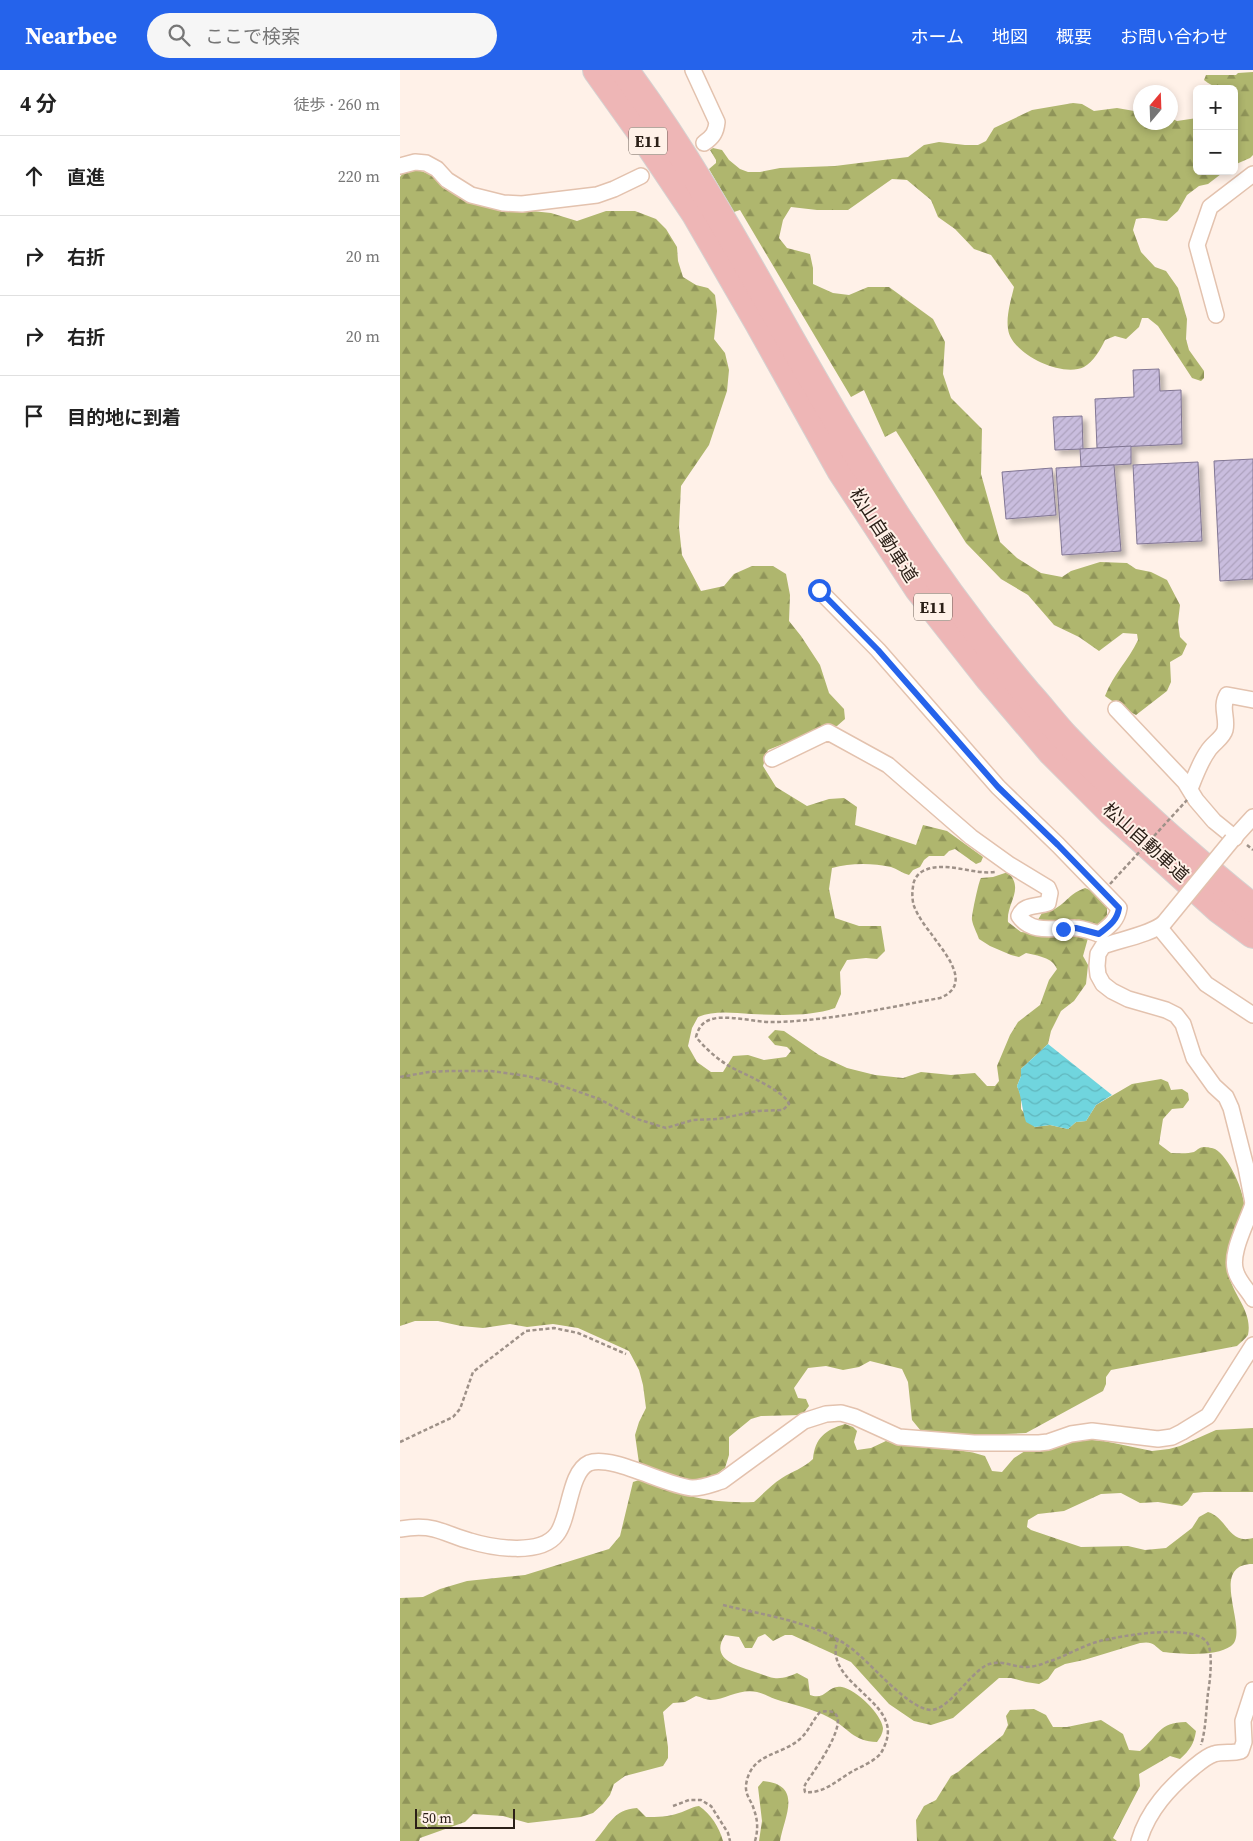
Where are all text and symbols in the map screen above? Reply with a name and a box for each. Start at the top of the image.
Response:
search box [147,13,497,58]
text: Nearbee [25,19,117,52]
icon: search [165,21,193,49]
text: ここで検索 [205,23,300,49]
text: ホーム [911,24,964,49]
text: 地図 [992,24,1028,49]
text: 概要 [1056,24,1092,49]
text: お問い合わせ [1120,24,1228,49]
north arrow [1133,85,1178,130]
map controls [1193,85,1238,175]
button: + [1193,85,1238,130]
text: 4 分 [20,89,57,118]
text: 徒歩 · 260 m [294,93,380,115]
road number: E11 [629,128,667,154]
button: − [1193,130,1238,175]
icon: ahead [20,162,48,190]
text: 直進 [67,164,105,190]
text: 220 m [338,165,380,187]
icon: right [20,242,48,270]
text: 右折 [67,244,105,270]
text: 20 m [346,245,380,267]
icon: right [20,322,48,350]
text: 右折 [67,324,105,350]
text: 20 m [346,325,380,347]
icon: arrive [20,402,48,430]
text: 目的地に到着 [67,404,181,430]
street label: 松山自動車道 [844,483,924,587]
route start [808,579,831,602]
road number: E11 [914,594,952,620]
street label: 松山自動車道 [1098,797,1194,887]
route end [1052,918,1075,941]
scale bar [415,1806,515,1829]
text: 50 m [422,1808,452,1828]

